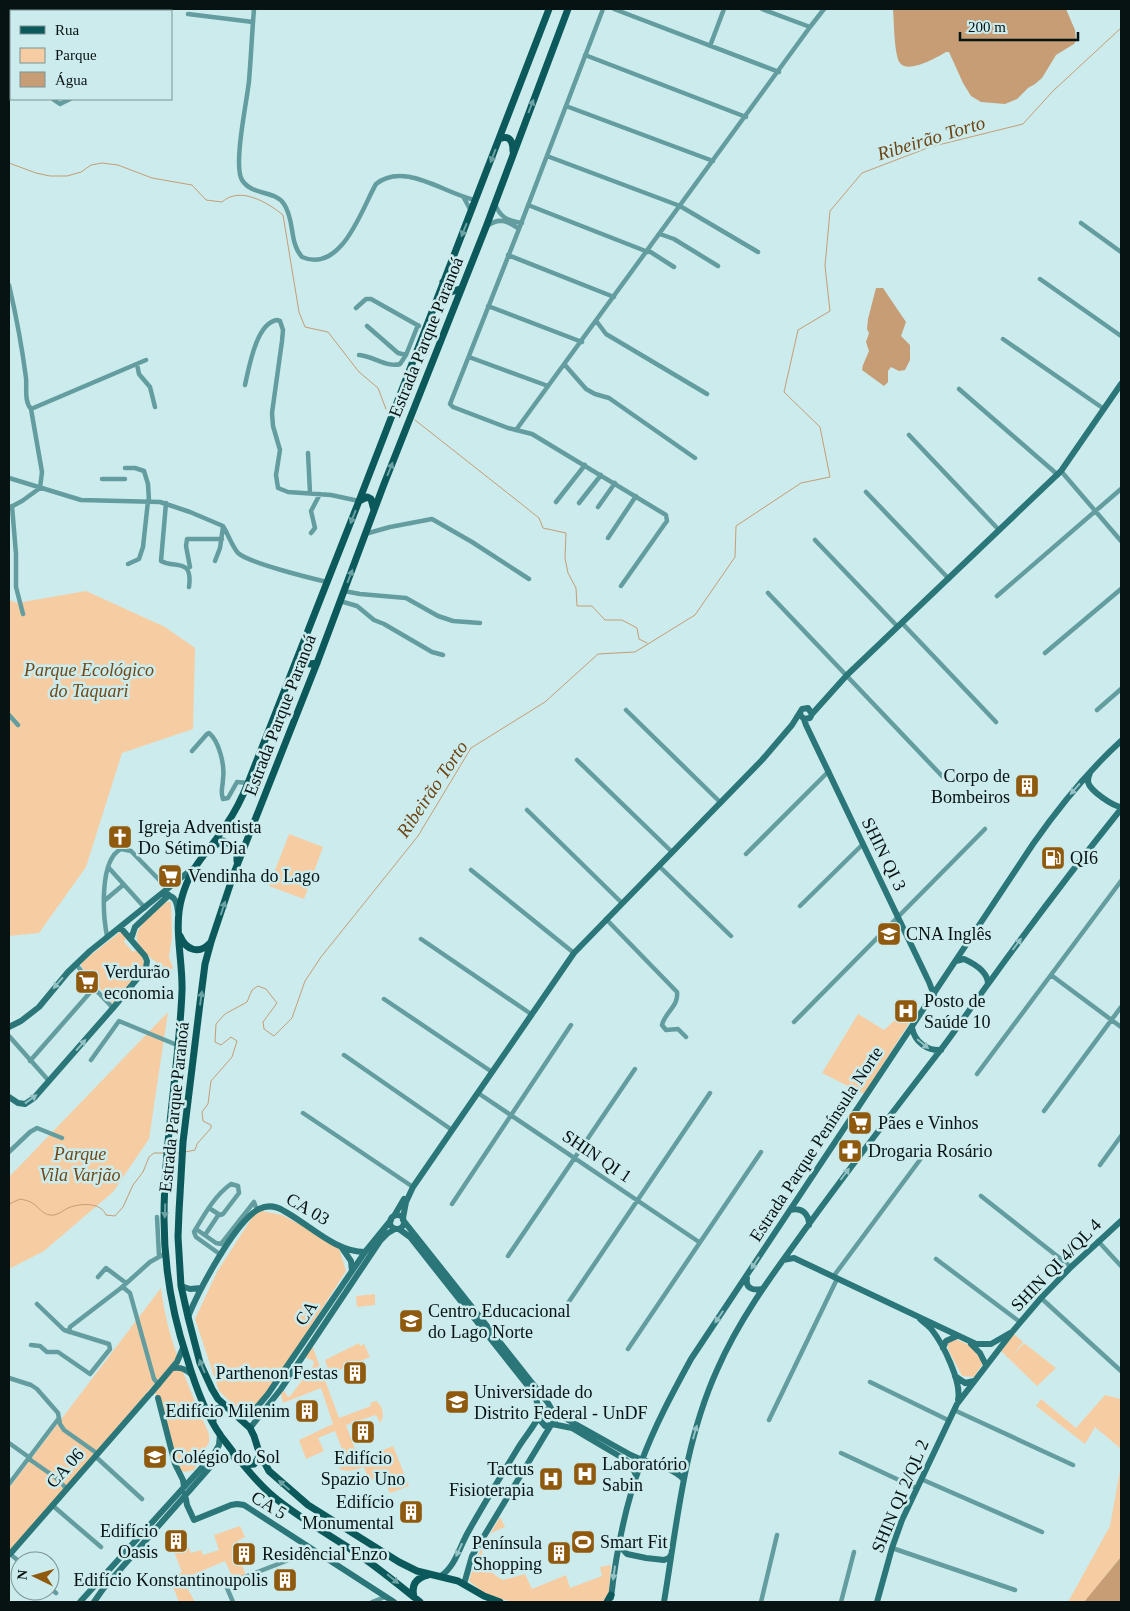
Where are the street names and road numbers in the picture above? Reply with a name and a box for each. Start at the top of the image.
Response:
street label: Estrada Parque Paranoá [385,254,467,420]
street label: Estrada Parque Paranoá [240,632,320,798]
street label: SHIN QI 3 [858,814,910,894]
street label: Estrada Parque Paranoá [155,1021,193,1193]
street label: Estrada Parque Península Norte [745,1043,887,1245]
street label: SHIN QI 1 [559,1126,635,1186]
street label: CA 03 [283,1189,333,1229]
street label: SHIN QI 4/QL 4 [1007,1215,1105,1315]
street label: CA [291,1297,321,1329]
street label: SHIN QI 2/QL 2 [867,1436,933,1556]
street label: CA 06 [42,1444,88,1492]
street label: CA 5 [248,1487,290,1523]

